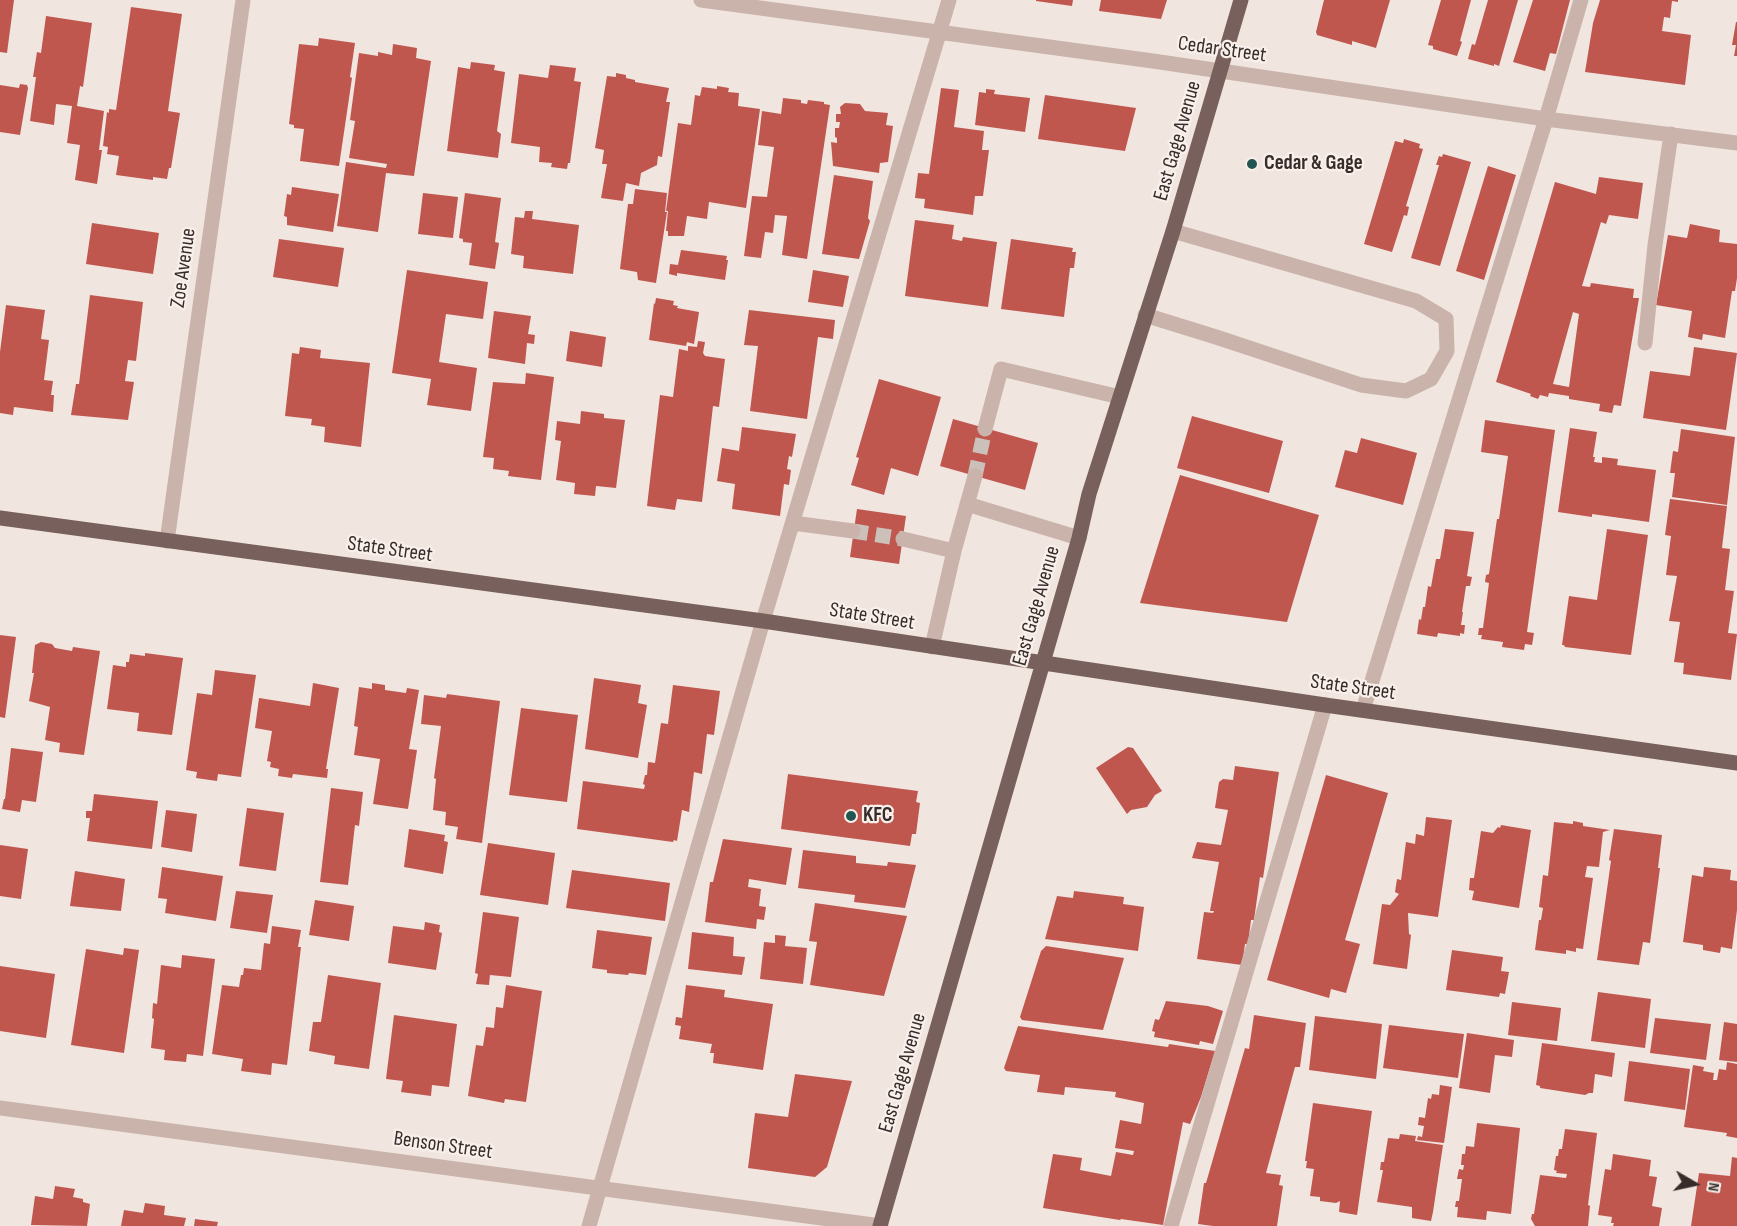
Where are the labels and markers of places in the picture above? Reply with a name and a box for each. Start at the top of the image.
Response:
place label: Cedar & Gage [1264,151,1363,177]
marker: Cedar & Gage [1245,157,1259,171]
place label: KFC [863,803,893,829]
marker: KFC [844,809,858,823]

